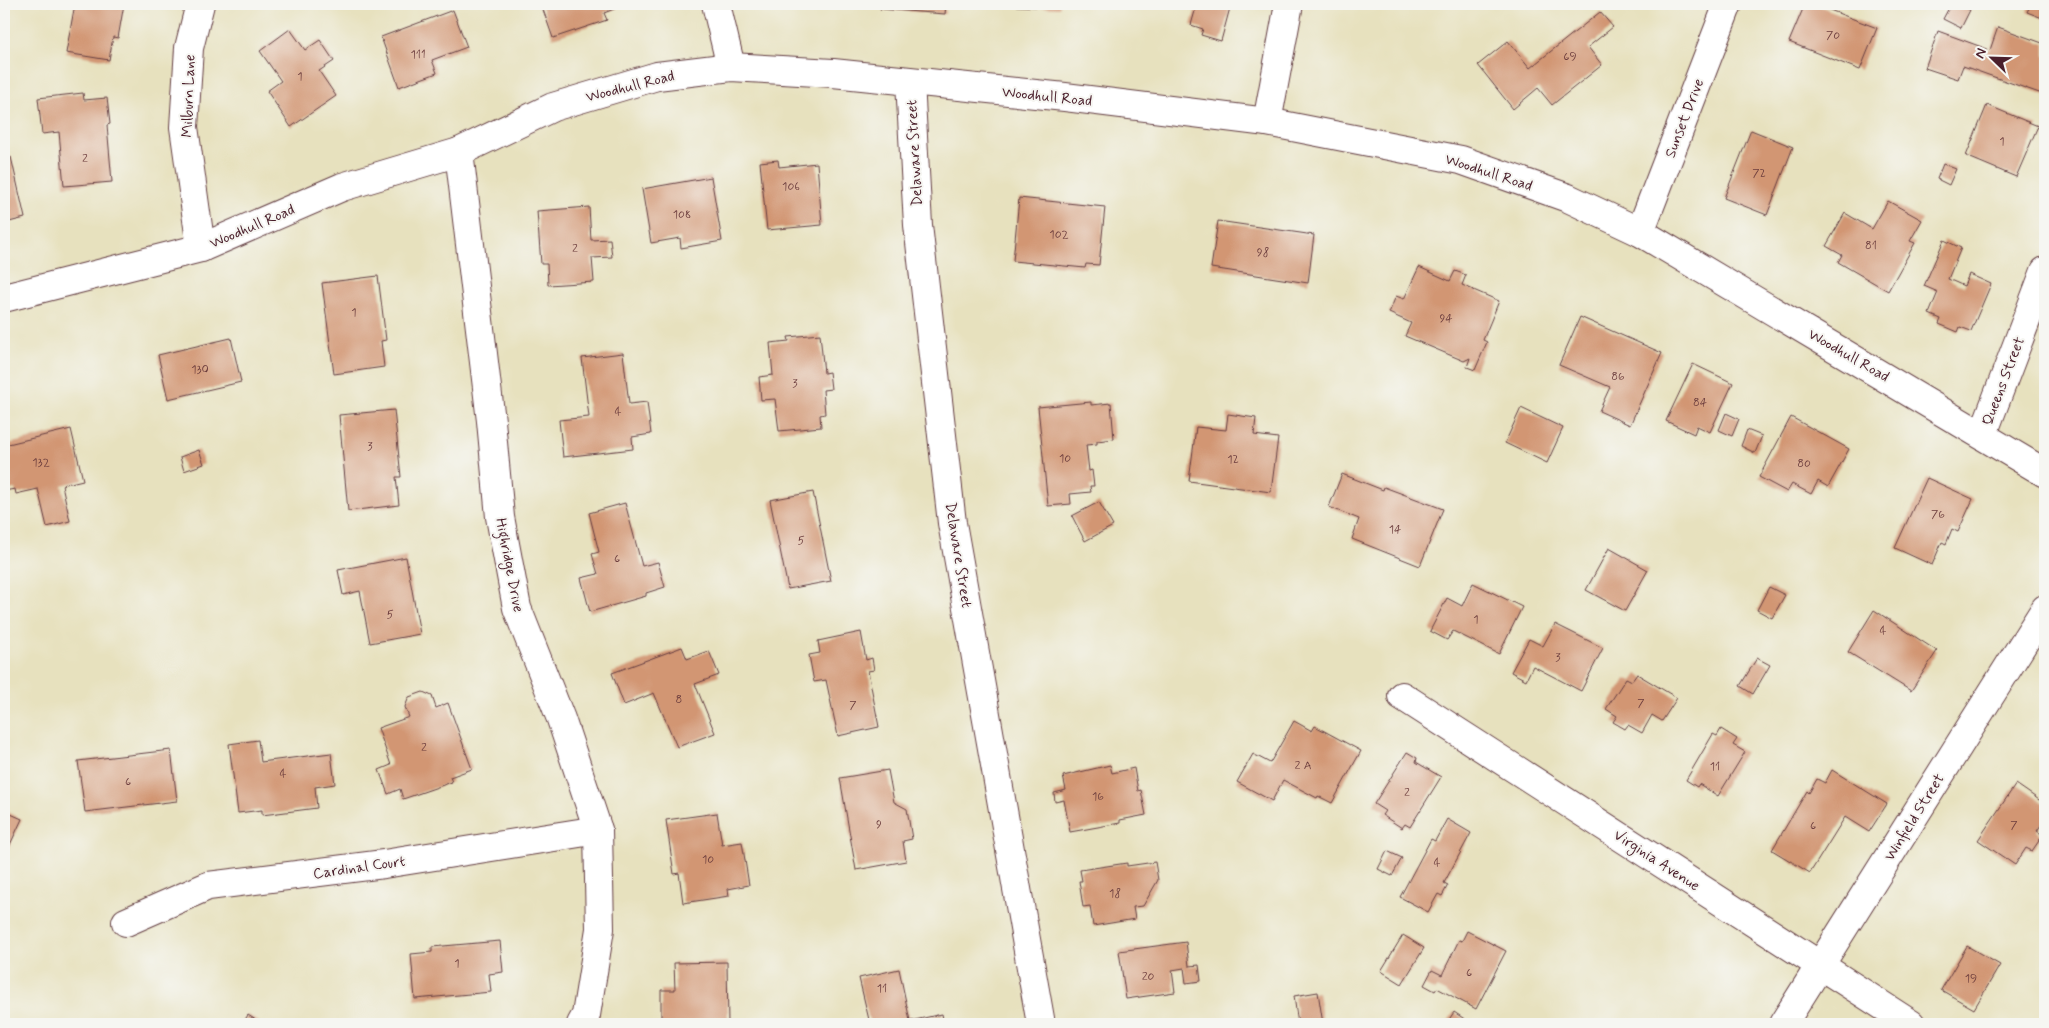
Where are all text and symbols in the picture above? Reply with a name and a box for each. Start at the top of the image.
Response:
house number: 70 [1826,28,1840,44]
north arrow [1966,32,2016,82]
text: N [1971,46,1991,61]
house number: 111 [410,47,426,63]
house number: 69 [1563,49,1577,65]
street label: Milburn Lane [178,54,200,138]
street label: Woodhull Road [584,66,677,108]
house number: 1 [297,69,303,85]
street label: Sunset Drive [1661,76,1709,161]
street label: Woodhull Road [1001,82,1093,112]
street label: Delaware Street [902,99,928,207]
house number: 1 [1999,134,2005,150]
street label: Woodhull Road [1442,149,1535,197]
house number: 2 [82,151,88,167]
house number: 72 [1752,166,1766,182]
house number: 106 [782,179,800,195]
street label: Woodhull Road [207,200,298,254]
house number: 108 [673,207,691,223]
house number: 102 [1049,227,1069,243]
house number: 81 [1865,238,1877,254]
house number: 2 [572,241,578,257]
house number: 98 [1257,245,1269,261]
house number: 1 [351,305,357,321]
house number: 94 [1439,311,1453,327]
street label: Woodhull Road [1804,325,1893,387]
street label: Queens Street [1978,334,2030,429]
house number: 130 [191,362,209,378]
house number: 86 [1611,369,1625,385]
house number: 3 [792,376,798,392]
house number: 84 [1693,395,1707,411]
house number: 4 [615,404,622,420]
house number: 3 [367,439,373,455]
house number: 10 [1059,451,1071,467]
house number: 12 [1227,452,1239,468]
house number: 132 [32,455,50,471]
house number: 80 [1797,456,1811,472]
street label: Delaware Street [940,501,976,610]
house number: 76 [1931,507,1945,523]
street label: Highridge Drive [489,516,528,615]
house number: 14 [1389,522,1401,538]
house number: 5 [797,533,805,549]
house number: 6 [614,551,620,567]
house number: 5 [386,607,394,623]
house number: 1 [1473,612,1479,628]
house number: 4 [1880,623,1887,639]
house number: 3 [1555,650,1561,666]
house number: 8 [676,692,682,708]
house number: 7 [1637,696,1645,712]
house number: 7 [849,698,857,714]
house number: 2 [421,740,427,756]
house number: 2 A [1295,758,1312,774]
house number: 11 [1710,759,1720,775]
house number: 4 [280,766,287,782]
street label: Winfield Street [1880,770,1950,865]
house number: 6 [125,774,131,790]
house number: 2 [1404,785,1410,801]
house number: 16 [1092,789,1104,805]
house number: 9 [876,817,882,833]
house number: 6 [1810,818,1816,834]
house number: 7 [2010,818,2018,834]
street label: Virginia Avenue [1609,826,1704,897]
street label: Cardinal Court [312,852,407,884]
house number: 10 [702,852,714,868]
house number: 4 [1434,855,1441,871]
house number: 18 [1109,886,1121,902]
house number: 1 [454,956,460,972]
house number: 6 [1466,965,1472,981]
house number: 20 [1142,969,1155,985]
house number: 19 [1965,971,1977,987]
house number: 11 [877,981,887,997]

